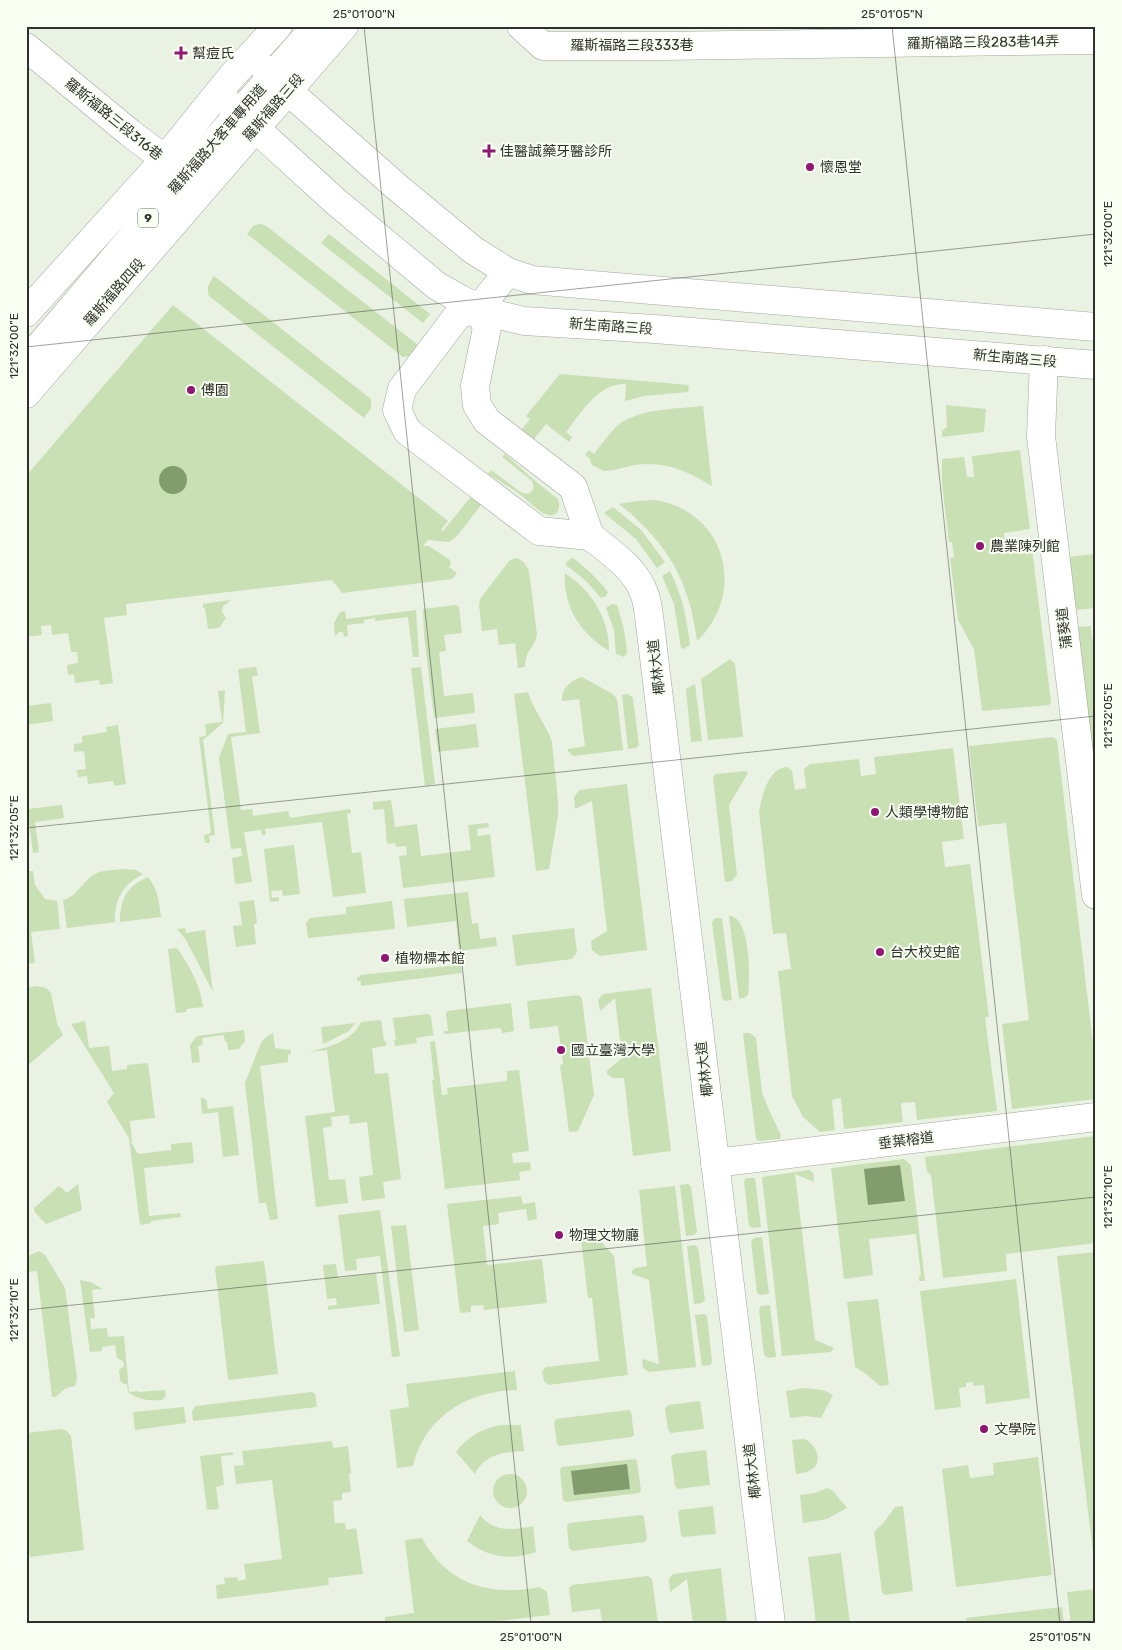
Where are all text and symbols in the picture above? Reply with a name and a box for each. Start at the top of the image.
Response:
text: 25°01'00"N [333,7,395,21]
text: 25°01'05"N [861,7,923,21]
street label: 羅斯福路三段283巷14弄 [907,33,1059,52]
street label: 羅斯福路三段333巷 [570,37,694,54]
place label: 幫痘氏 [192,45,234,62]
marker: 幫痘氏 [174,46,188,60]
street label: 羅斯福路三段 [239,70,307,145]
street label: 羅斯福路三段316巷 [61,75,166,164]
street label: 羅斯福路大客車專用道 [165,81,270,198]
place label: 佳醫誠藥牙醫診所 [500,143,612,160]
marker: 佳醫誠藥牙醫診所 [482,144,496,158]
place label: 懷恩堂 [820,159,862,176]
marker: 懷恩堂 [804,161,816,173]
text: 121°32'00"E [1101,201,1115,267]
road number: 9 [138,208,158,228]
street label: 羅斯福路四段 [80,255,148,330]
text: 121°32'00"E [7,313,21,379]
street label: 新生南路三段 [568,315,653,338]
street label: 新生南路三段 [972,346,1058,371]
place label: 傅園 [201,382,229,399]
marker: 傅園 [185,384,197,396]
place label: 農業陳列館 [990,538,1060,555]
marker: 農業陳列館 [974,540,986,552]
street label: 蒲葵道 [1054,606,1075,650]
street label: 椰林大道 [645,638,668,696]
text: 121°32'05"E [1101,683,1115,749]
text: 121°32'05"E [7,795,21,861]
place label: 人類學博物館 [885,804,969,821]
marker: 人類學博物館 [869,806,881,818]
place label: 台大校史館 [890,944,960,961]
marker: 台大校史館 [874,946,886,958]
place label: 植物標本館 [395,950,465,967]
marker: 植物標本館 [379,952,391,964]
street label: 椰林大道 [693,1040,716,1098]
place label: 國立臺灣大學 [571,1042,655,1059]
marker: 國立臺灣大學 [555,1044,567,1056]
street label: 垂葉榕道 [877,1129,935,1152]
text: 121°32'10"E [1101,1165,1115,1229]
place label: 物理文物廳 [569,1227,639,1244]
marker: 物理文物廳 [553,1229,565,1241]
text: 121°32'10"E [7,1278,21,1342]
place label: 文學院 [994,1421,1036,1438]
marker: 文學院 [978,1423,990,1435]
street label: 椰林大道 [741,1442,764,1500]
text: 25°01'00"N [500,1630,562,1644]
text: 25°01'05"N [1029,1630,1091,1644]

